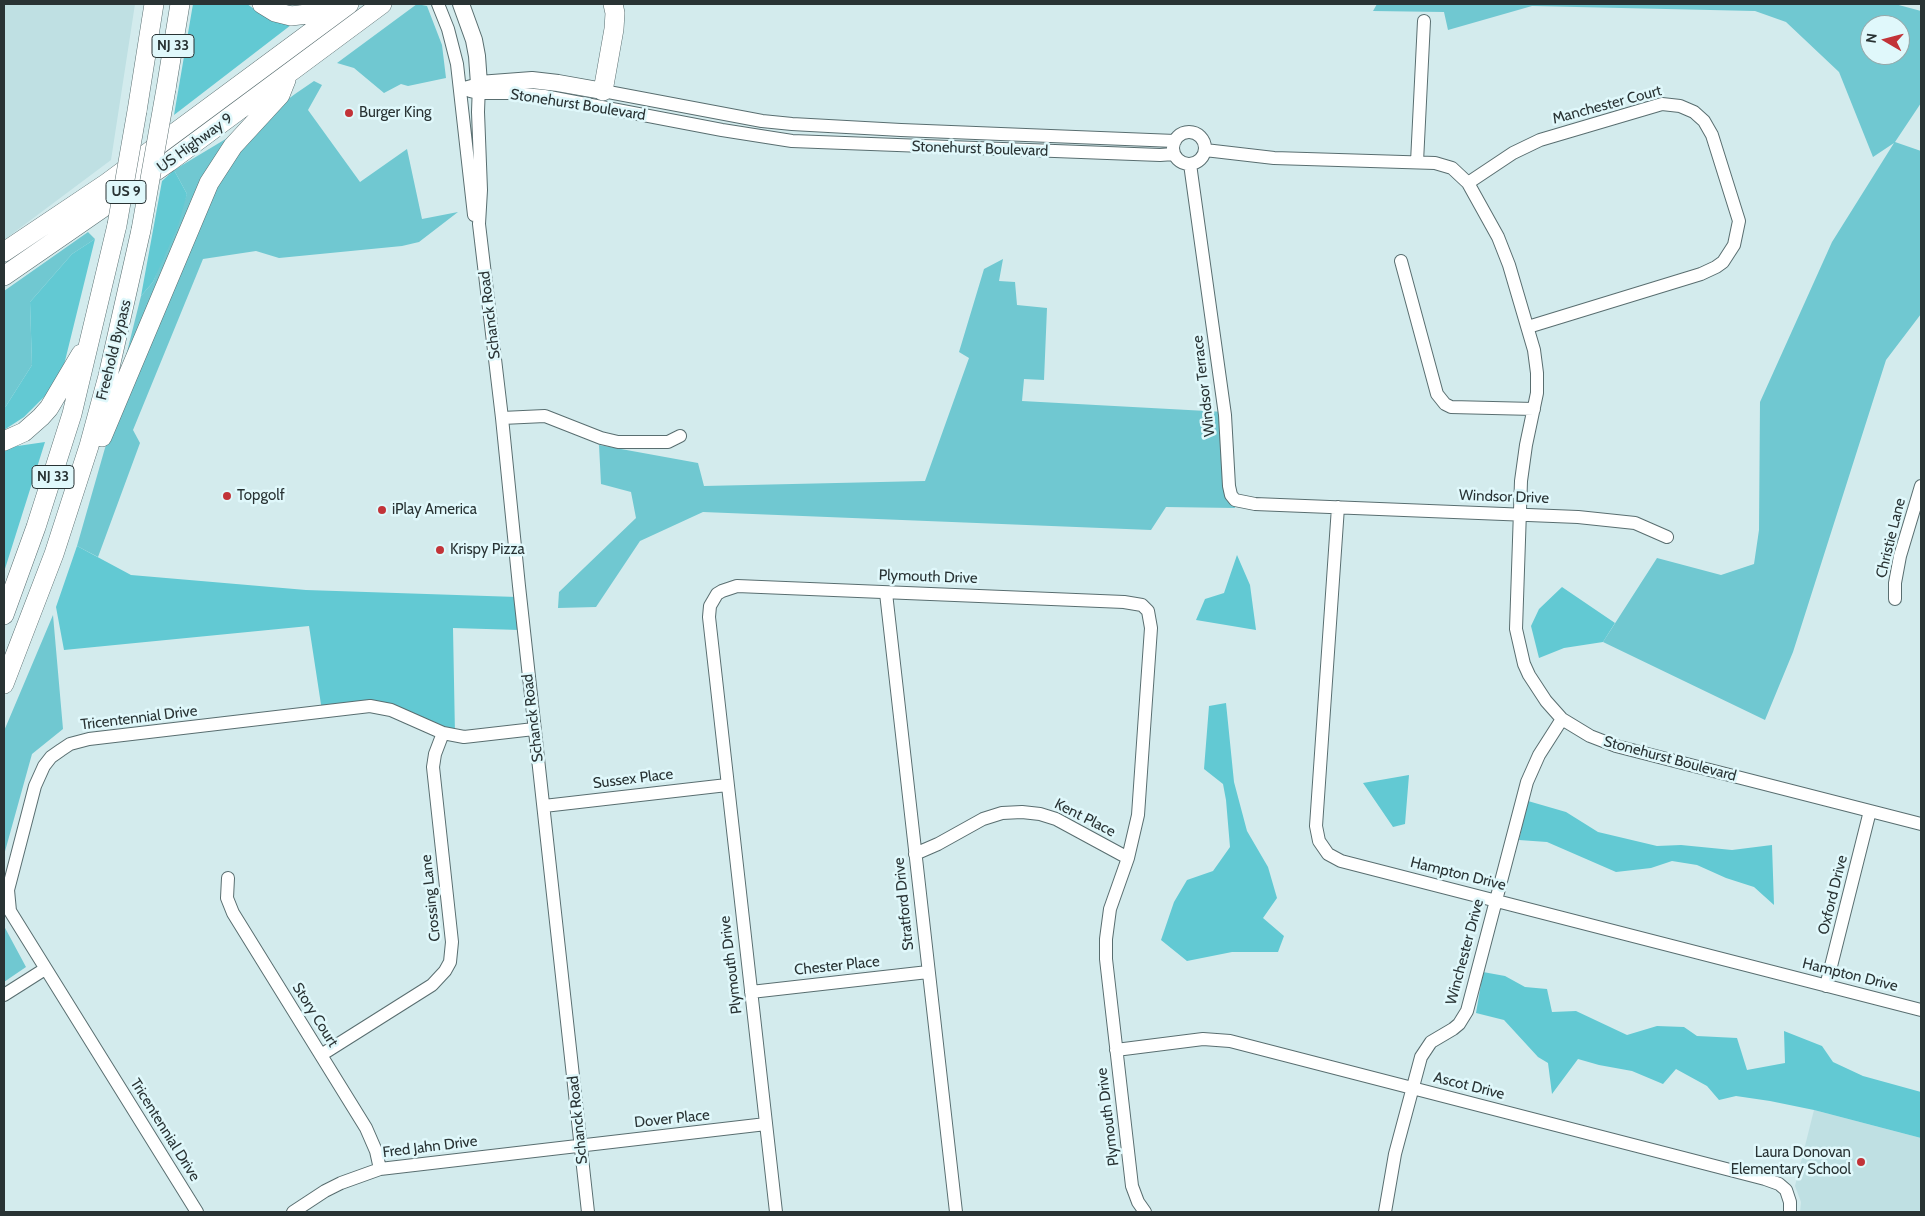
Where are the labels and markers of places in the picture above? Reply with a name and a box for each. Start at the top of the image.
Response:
place label: Burger King [359,104,432,122]
marker: Burger King [343,107,355,119]
place label: Topgolf [237,487,285,505]
marker: Topgolf [221,490,233,502]
place label: iPlay America [392,501,477,519]
marker: iPlay America [376,504,388,516]
place label: Krispy Pizza [450,541,525,559]
marker: Krispy Pizza [434,544,446,556]
place label: Laura Donovan Elementary School [1731,1144,1851,1179]
marker: Laura Donovan Elementary School [1855,1156,1867,1168]

